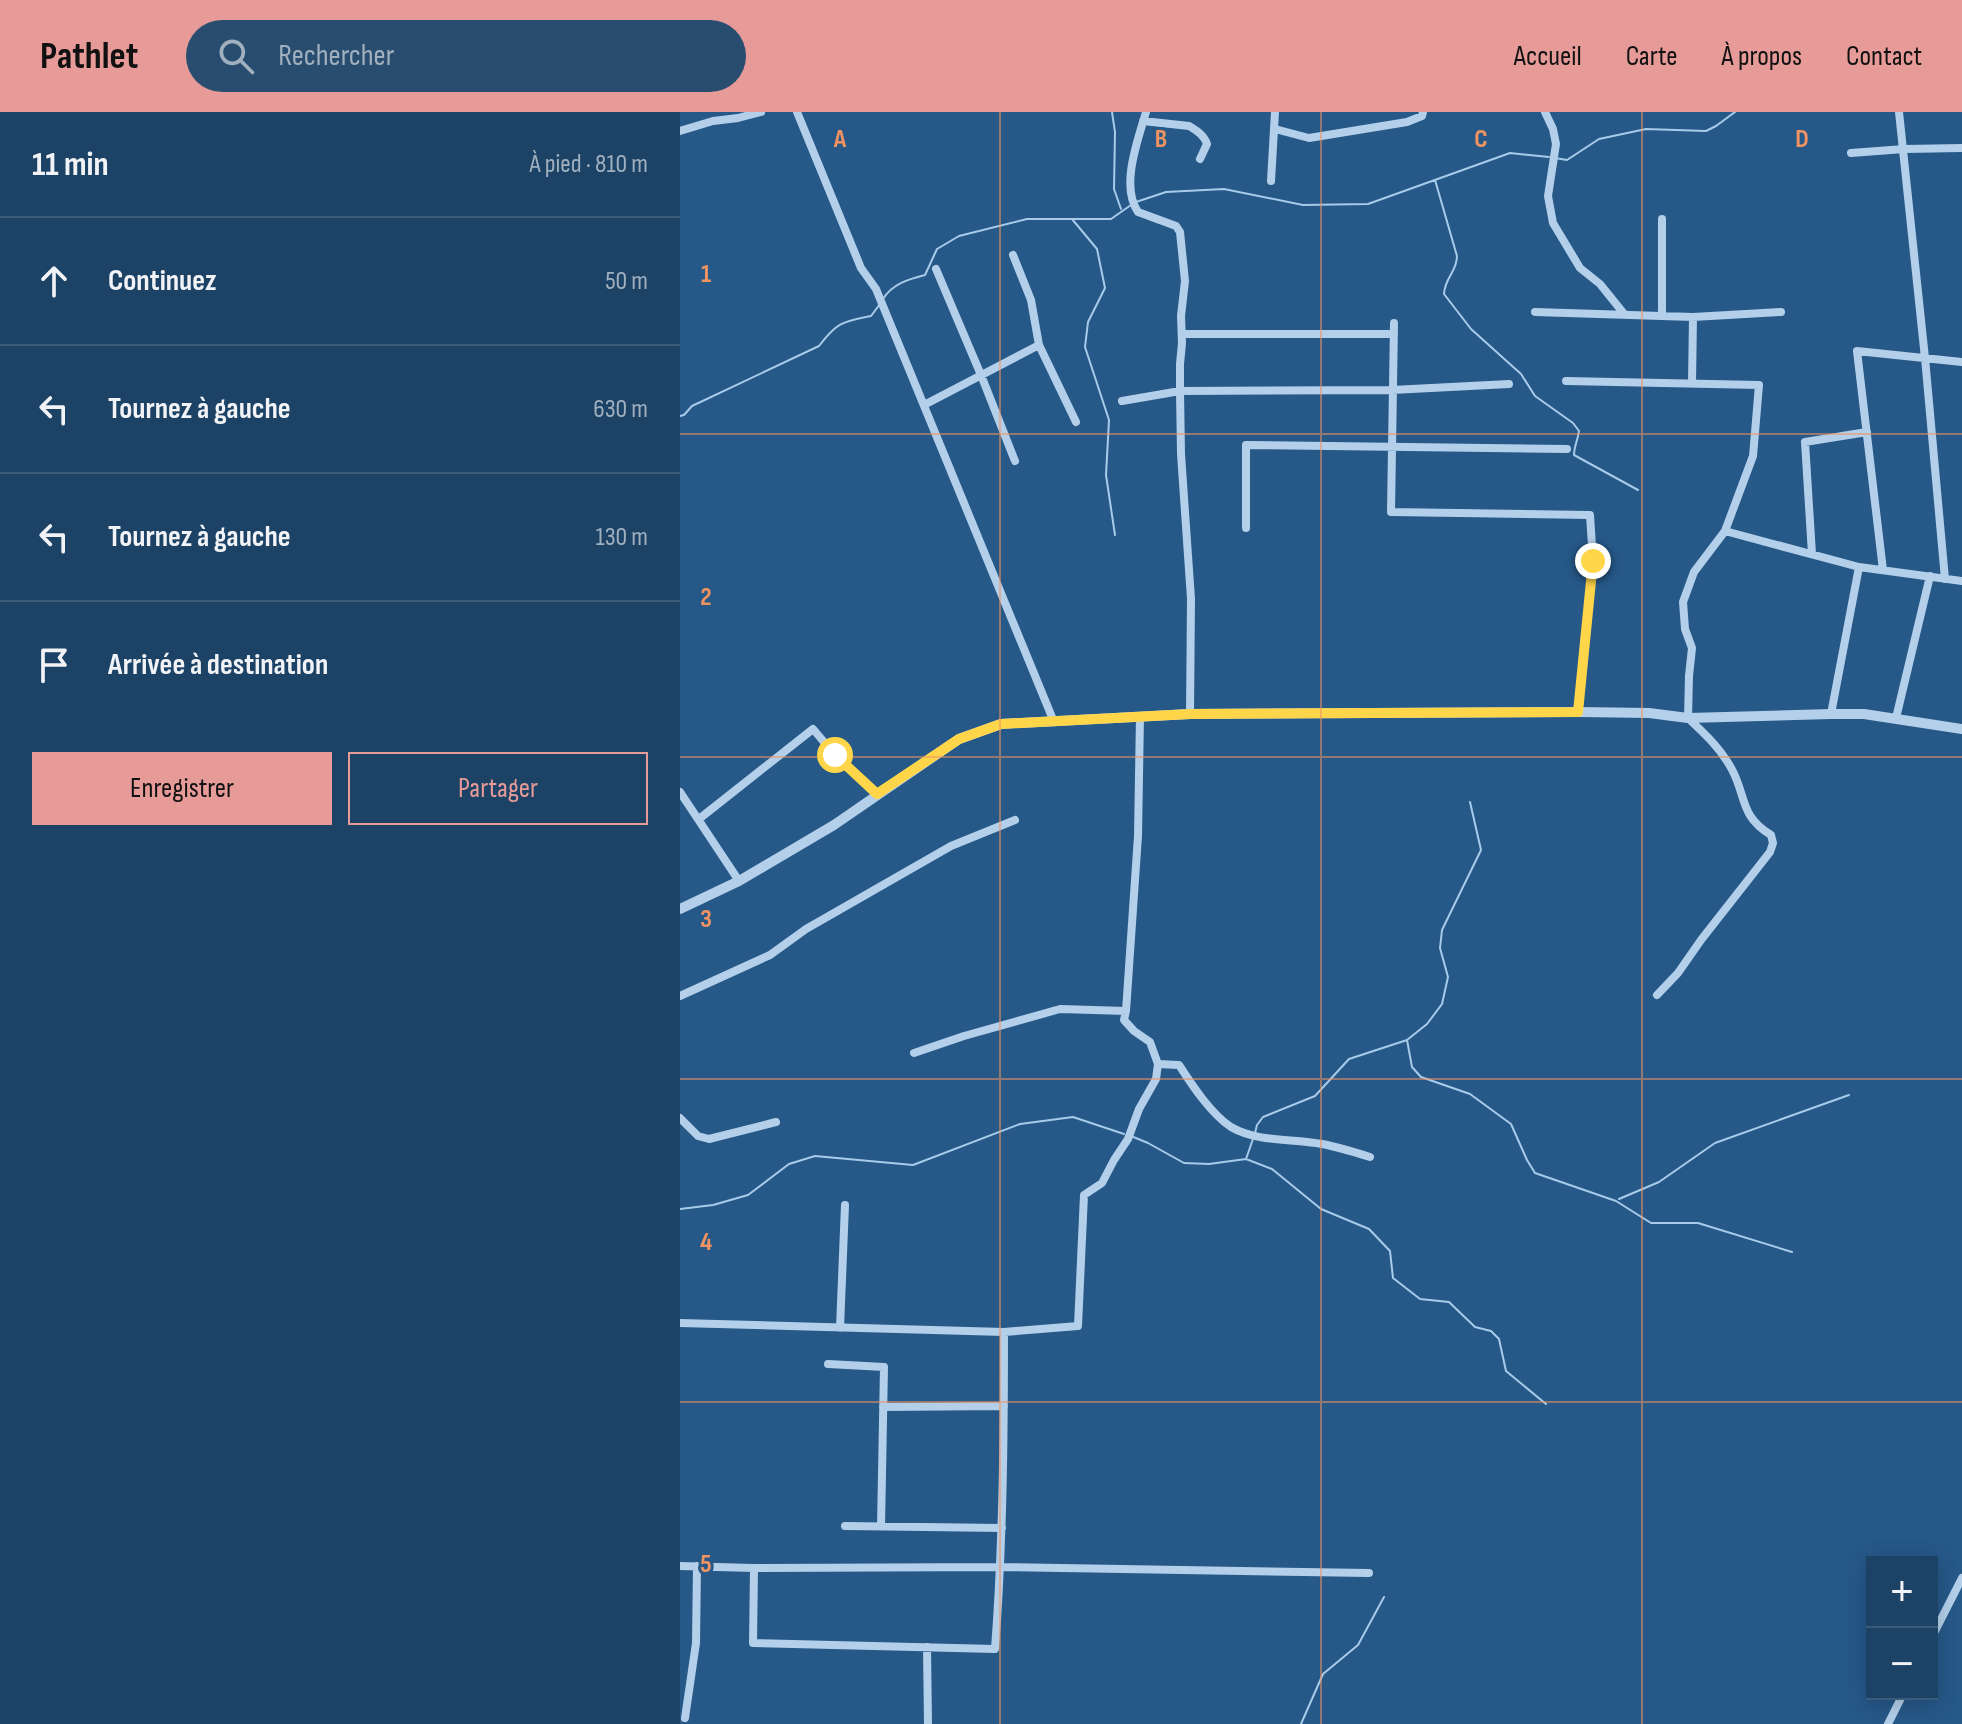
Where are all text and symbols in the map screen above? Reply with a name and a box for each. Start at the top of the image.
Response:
search box [186,20,746,92]
text: Pathlet [40,34,138,79]
icon: search [214,34,258,78]
text: Rechercher [278,38,394,74]
text: Accueil [1514,40,1582,73]
text: Carte [1626,40,1678,73]
text: À propos [1722,40,1802,73]
text: Contact [1846,40,1922,73]
text: A [833,124,847,155]
text: B [1155,124,1167,155]
text: C [1474,124,1488,155]
text: D [1795,124,1809,155]
text: 11 min [32,144,109,185]
text: À pied · 810 m [529,149,648,180]
icon: ahead [32,259,76,303]
text: 1 [701,259,711,290]
text: Continuez [108,263,217,299]
text: 50 m [605,266,648,297]
icon: left [32,387,76,431]
text: Tournez à gauche [108,391,291,427]
text: 630 m [593,394,648,425]
icon: left [32,515,76,559]
text: Tournez à gauche [108,519,291,555]
text: 130 m [596,522,648,553]
route end [1575,543,1611,579]
text: 2 [700,582,712,613]
icon: arrive [32,643,76,687]
text: Arrivée à destination [108,647,328,683]
route start [817,737,853,773]
button: Enregistrer [32,752,332,825]
button: Partager [348,752,648,825]
text: 3 [700,904,712,935]
text: 4 [700,1227,712,1258]
text: 5 [700,1549,712,1580]
map controls [1866,1556,1938,1700]
button: + [1866,1556,1938,1628]
button: − [1866,1628,1938,1700]

